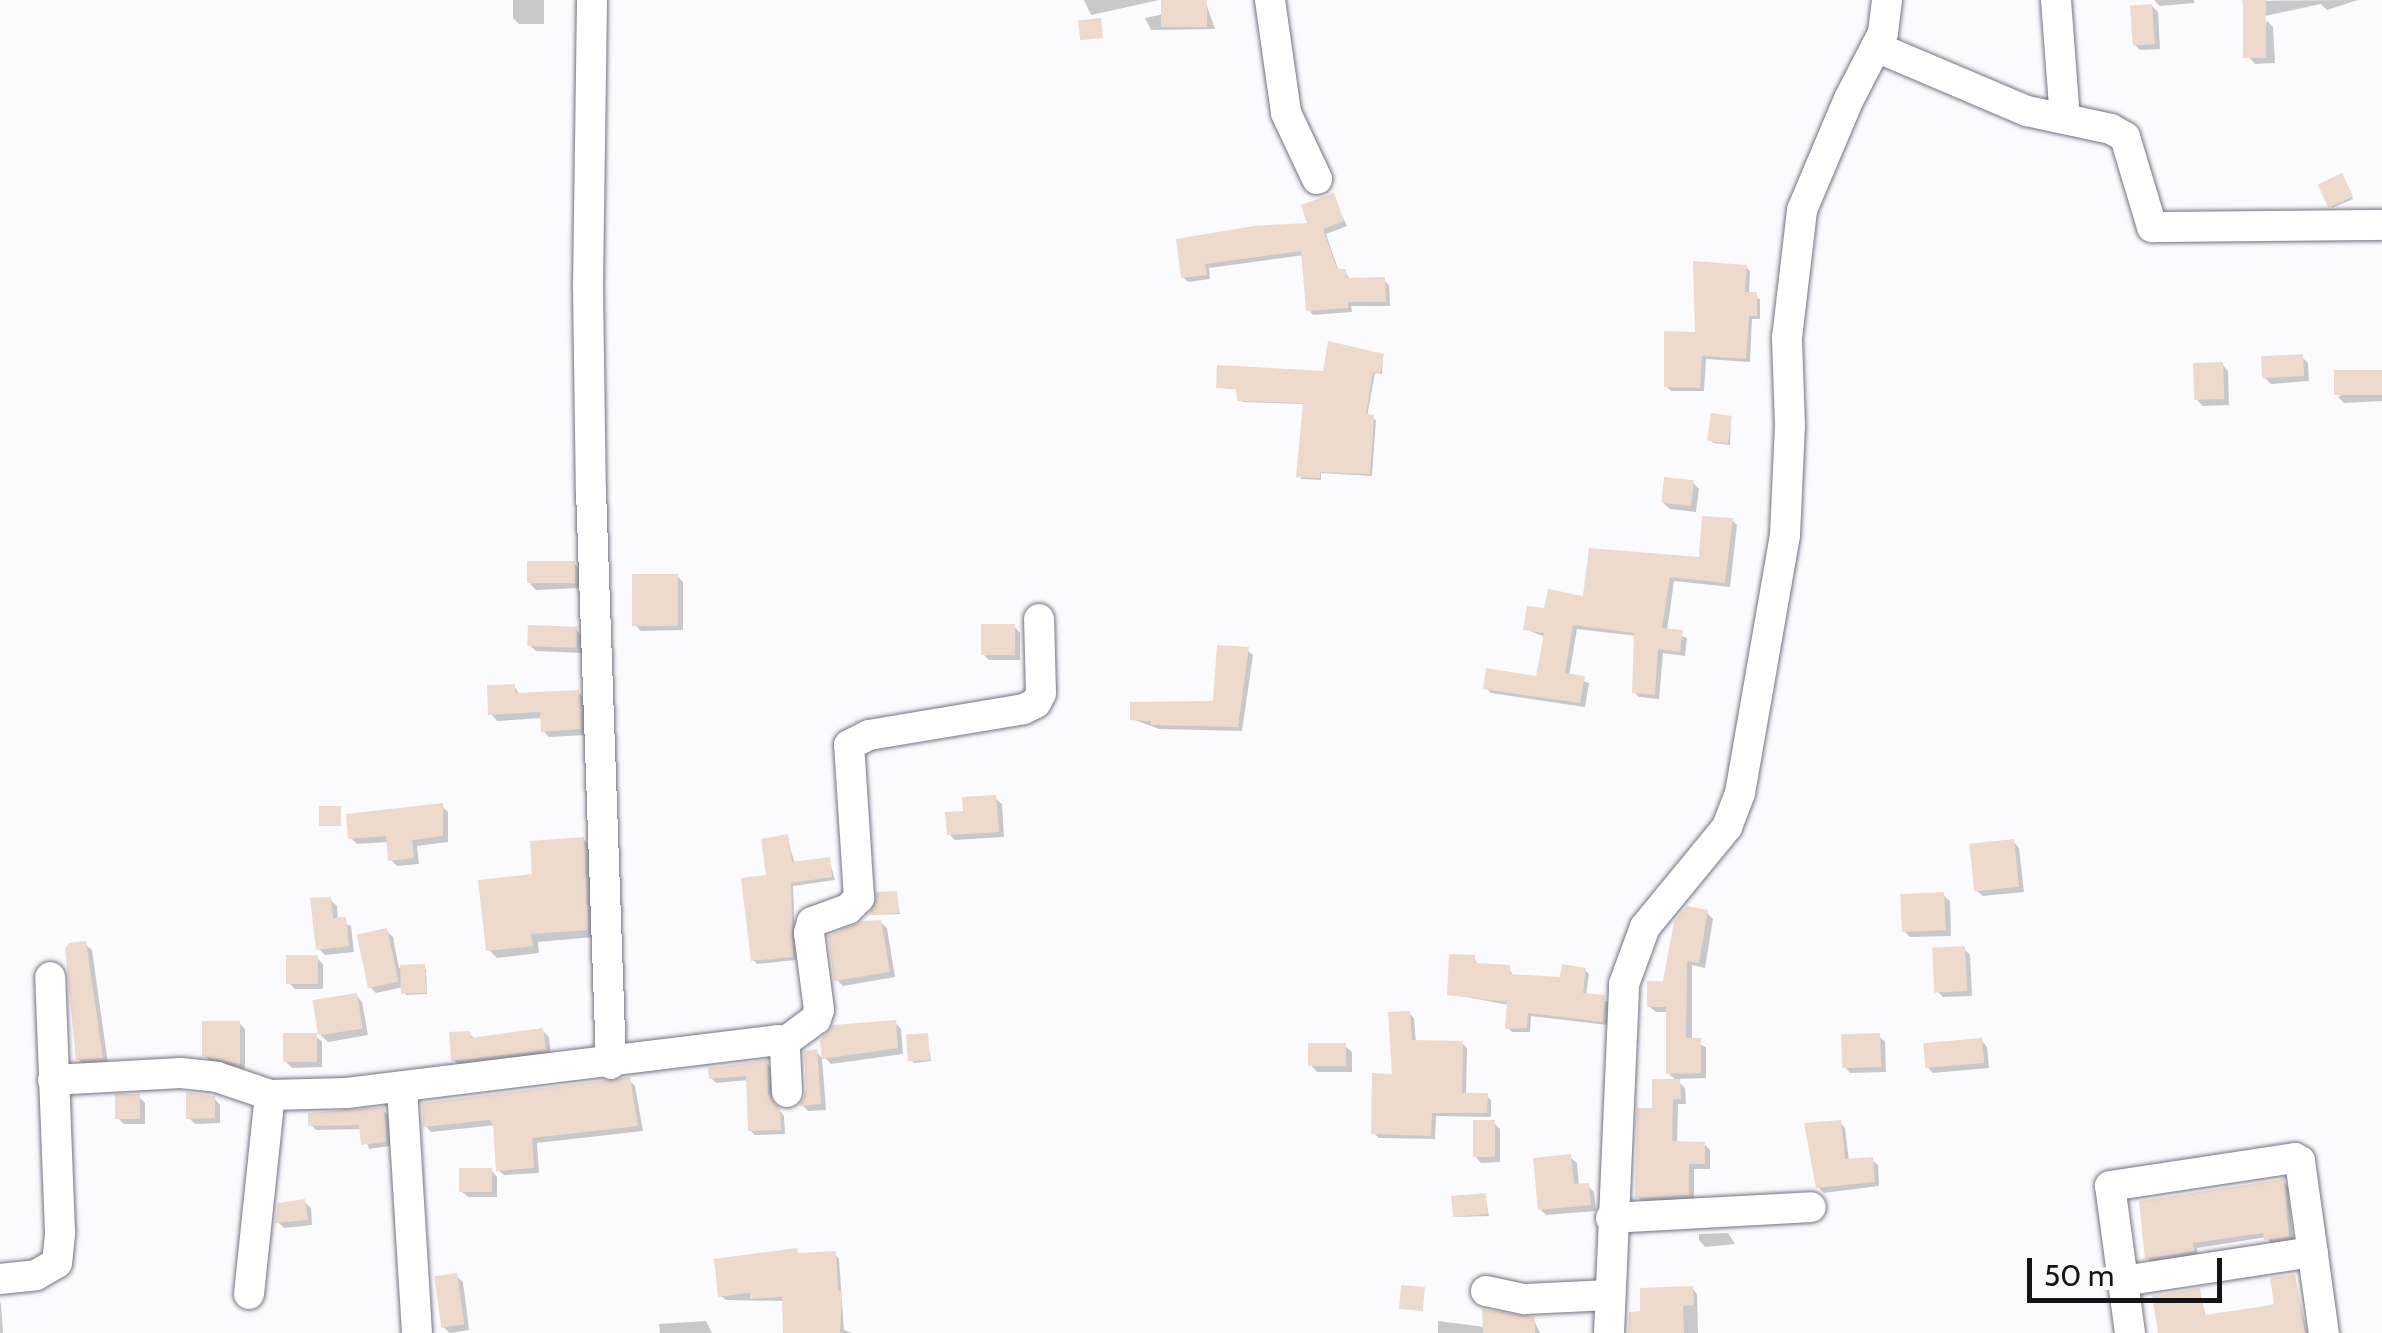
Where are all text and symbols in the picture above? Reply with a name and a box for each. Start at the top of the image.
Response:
scale bar [2032,1238,2227,1300]
text: 50 m [2044,1257,2114,1294]

